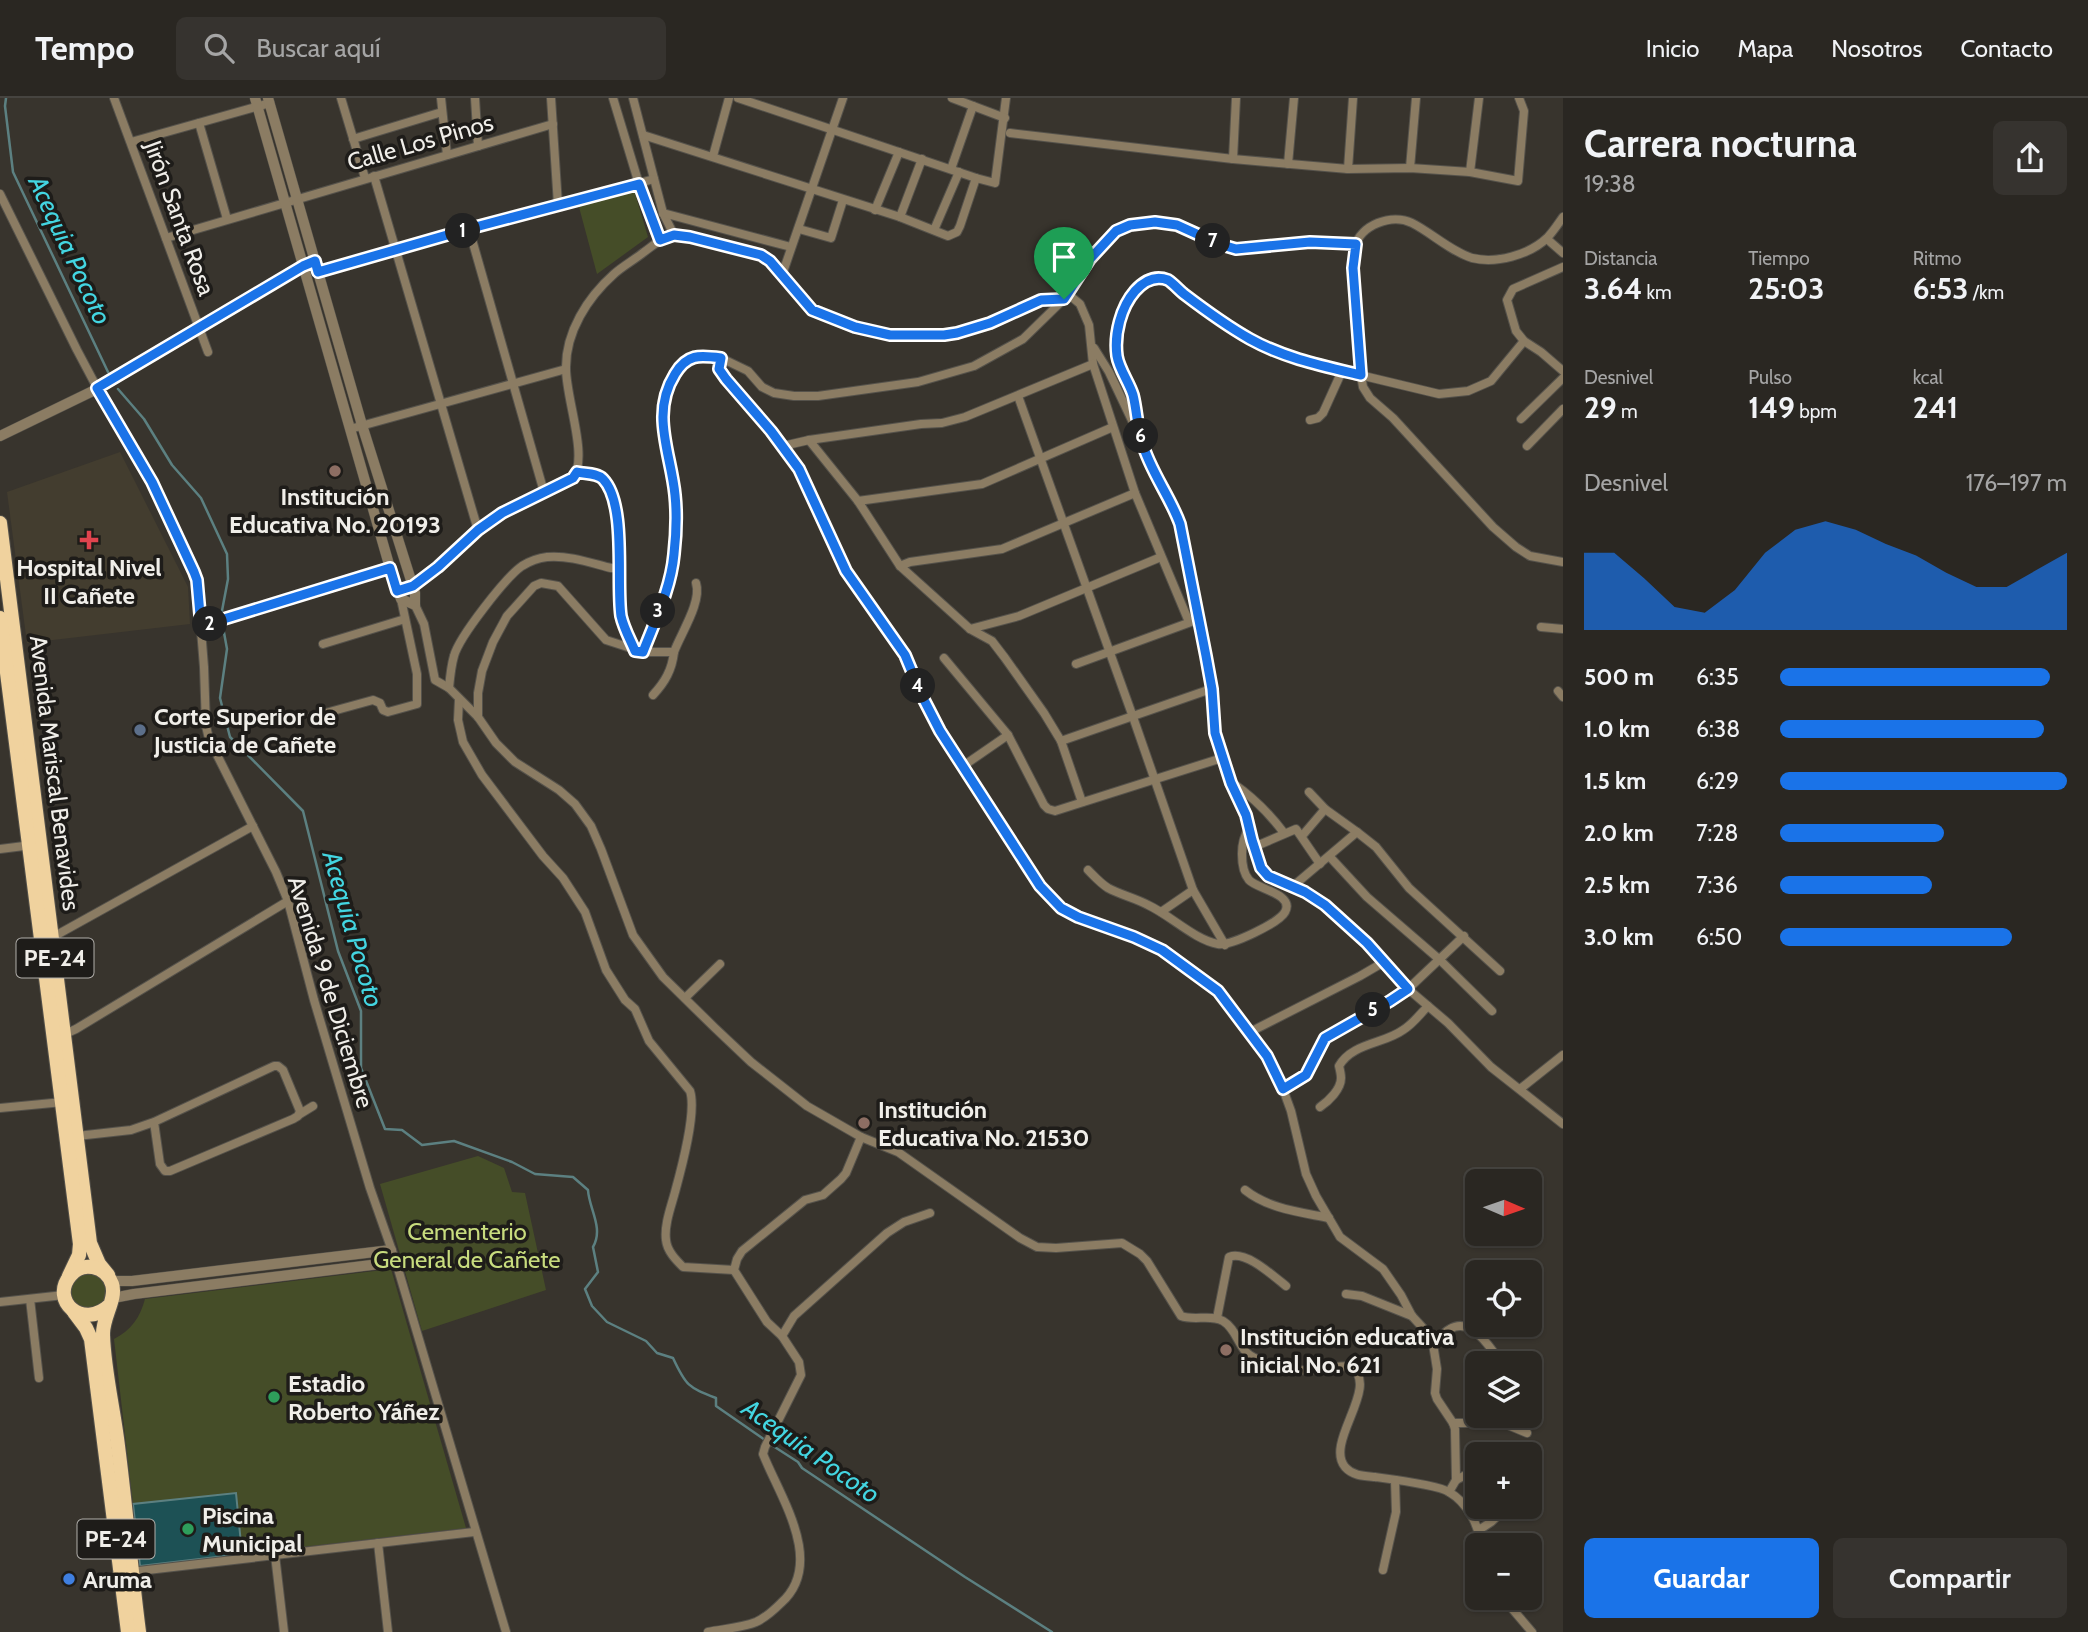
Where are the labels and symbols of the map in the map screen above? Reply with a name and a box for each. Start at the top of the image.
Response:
street label: Calle Los Pinos [344,107,497,177]
street label: Jirón Santa Rosa [138,136,222,300]
water label: Acequia Pocoto [21,169,118,330]
pin: 1 [446,214,480,248]
pin: 7 [1196,223,1230,258]
pin [1034,227,1094,299]
pin: 6 [1124,418,1158,454]
marker: Institución Educativa No. 20193 [327,463,343,479]
place label: Institución Educativa No. 20193 [229,482,441,539]
marker: Hospital Nivel II Cañete [79,530,99,550]
place label: Hospital Nivel II Cañete [16,553,162,610]
pin: 3 [640,594,676,628]
pin: 2 [192,606,228,642]
street label: Avenida Mariscal Benavides [24,634,86,912]
pin: 4 [900,668,936,704]
place label: Corte Superior de Justicia de Cañete [153,702,336,759]
marker: Corte Superior de Justicia de Cañete [132,722,148,738]
water label: Acequia Pocoto [315,846,391,1011]
street label: Avenida 9 de Diciembre [282,872,380,1112]
road number: PE-24 [16,938,94,978]
pin: 5 [1356,992,1390,1028]
place label: Institución Educativa No. 21530 [878,1095,1090,1152]
marker: Institución Educativa No. 21530 [856,1115,872,1131]
north arrow [1465,1169,1542,1246]
park label: Cementerio General de Cañete [373,1217,561,1274]
place label: Institución educativa inicial No. 621 [1240,1322,1454,1379]
marker: Institución educativa inicial No. 621 [1218,1342,1234,1358]
place label: Estadio Roberto Yáñez [288,1369,440,1426]
marker: Estadio Roberto Yáñez [266,1389,282,1405]
water label: Acequia Pocoto [735,1391,886,1510]
place label: Piscina Municipal [202,1501,303,1558]
road number: PE-24 [78,1520,154,1558]
marker: Piscina Municipal [180,1521,196,1537]
place label: Aruma [83,1565,152,1594]
marker: Aruma [61,1571,77,1587]

